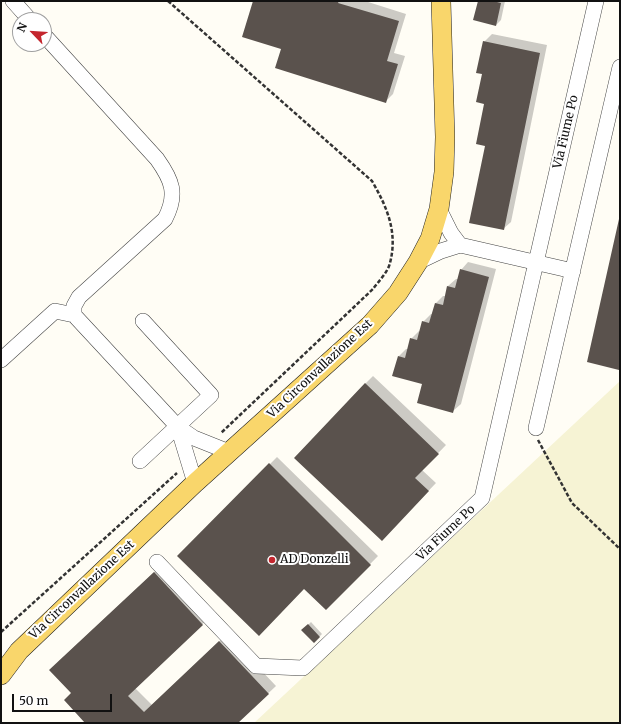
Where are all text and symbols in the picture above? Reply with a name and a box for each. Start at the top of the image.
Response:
north arrow [12,12,52,52]
text: N [14,20,30,34]
street label: Via Fiume Po [551,94,581,170]
street label: Via Circonvallazione Est [265,317,375,421]
street label: Via Fiume Po [414,502,478,564]
street label: Via Circonvallazione Est [27,538,137,642]
place label: AD Donzelli [280,553,349,567]
marker: AD Donzelli [267,555,277,565]
scale bar [14,686,114,712]
text: 50 m [19,693,48,708]

